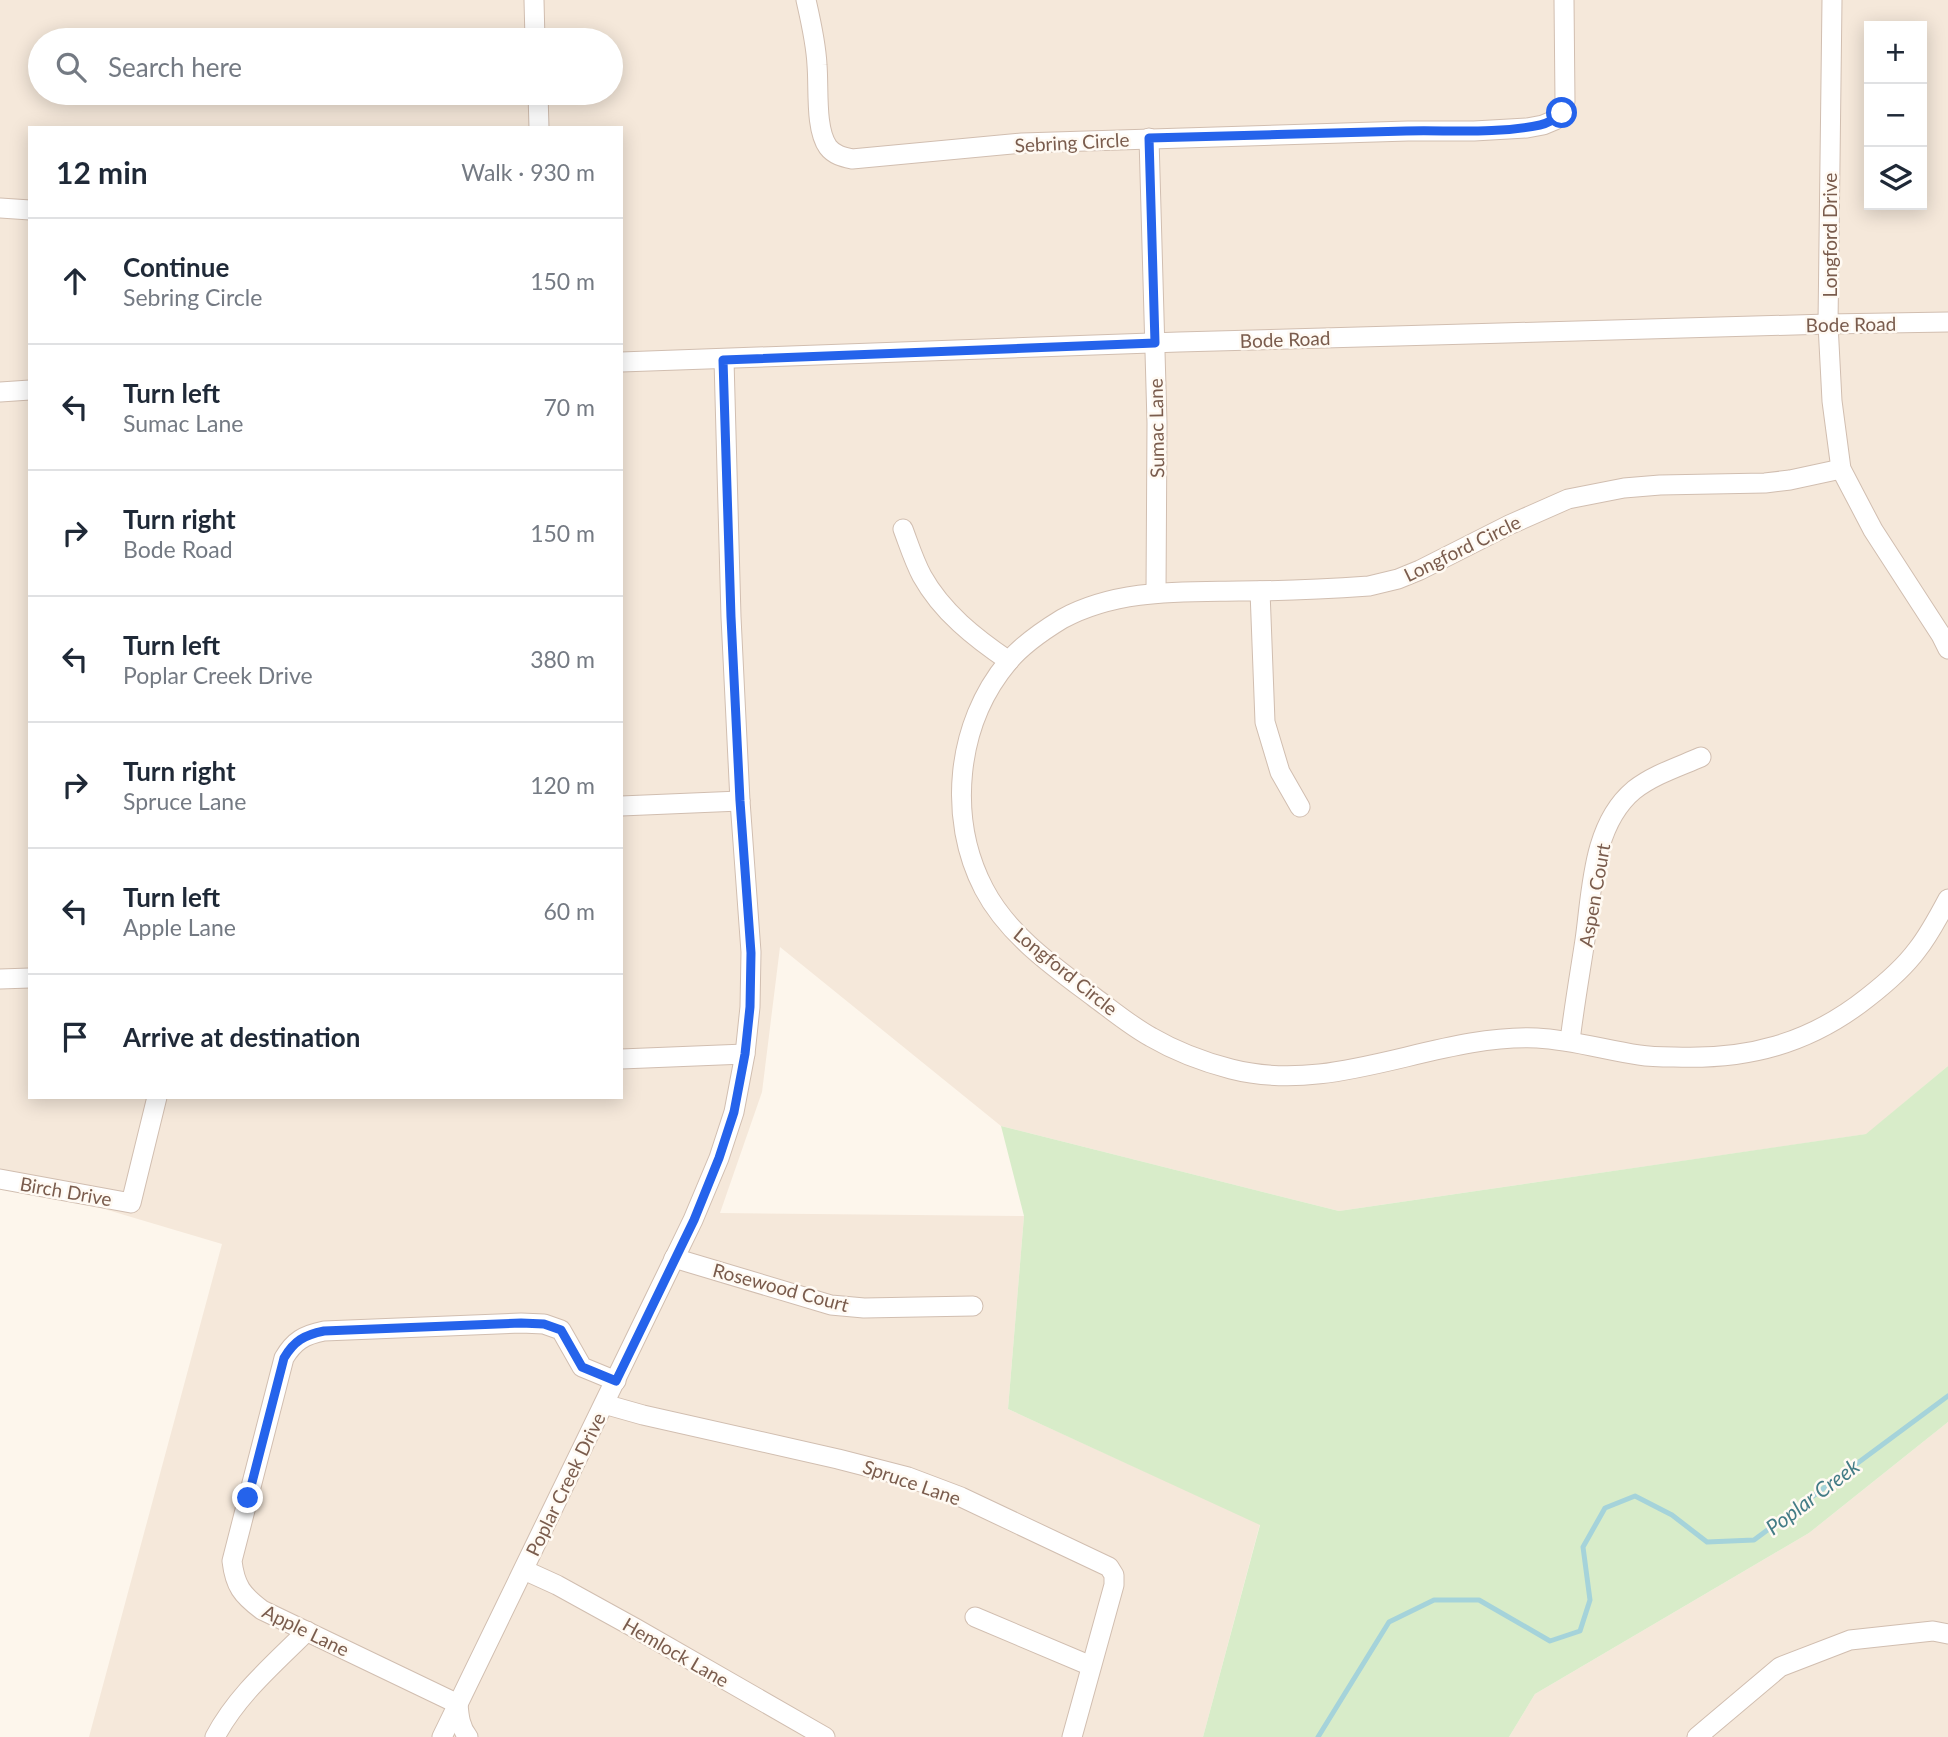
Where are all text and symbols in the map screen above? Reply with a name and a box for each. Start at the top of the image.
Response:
map controls [1864,21,1927,210]
button: + [1864,21,1927,84]
search box [28,28,623,105]
icon: search [52,48,90,86]
text: Search here [108,51,242,83]
button: − [1864,84,1927,147]
route start [1546,97,1577,128]
street label: Sebring Circle [1014,128,1130,156]
button: layers [1864,147,1927,210]
text: 12 min [56,154,148,190]
text: Walk · 930 m [461,158,595,186]
street label: Longford Drive [1818,173,1841,297]
text: Continue [123,251,229,283]
icon: ahead [56,262,94,300]
text: 150 m [530,267,595,295]
text: Sebring Circle [123,283,262,311]
street label: Bode Road [1806,312,1896,336]
street label: Bode Road [1239,326,1331,352]
text: Turn left [123,377,220,409]
street label: Sumac Lane [1144,378,1168,478]
icon: left [56,388,94,426]
text: 70 m [544,393,595,421]
text: Sumac Lane [123,409,244,437]
text: Turn right [123,503,236,535]
street label: Longford Circle [1400,510,1524,586]
icon: right [56,514,94,552]
text: 150 m [530,519,595,547]
text: Bode Road [123,535,233,563]
text: Turn left [123,629,220,661]
icon: left [56,640,94,678]
text: 380 m [530,645,595,673]
text: Poplar Creek Drive [123,661,313,689]
text: Turn right [123,755,236,787]
icon: right [56,766,94,804]
text: 120 m [530,771,595,799]
text: Spruce Lane [123,787,246,815]
street label: Aspen Court [1574,841,1614,949]
text: Turn left [123,881,220,913]
icon: left [56,892,94,930]
text: 60 m [544,897,595,925]
text: Apple Lane [123,913,236,941]
street label: Longford Circle [1009,922,1123,1020]
icon: arrive [56,1018,94,1056]
text: Arrive at destination [123,1021,360,1053]
street label: Birch Drive [18,1172,114,1210]
street label: Rosewood Court [711,1258,852,1316]
street label: Poplar Creek Drive [520,1409,610,1559]
water label: Poplar Creek [1760,1452,1864,1539]
street label: Spruce Lane [860,1455,964,1509]
route end [232,1482,263,1513]
street label: Apple Lane [259,1599,353,1661]
street label: Hemlock Lane [619,1612,733,1692]

